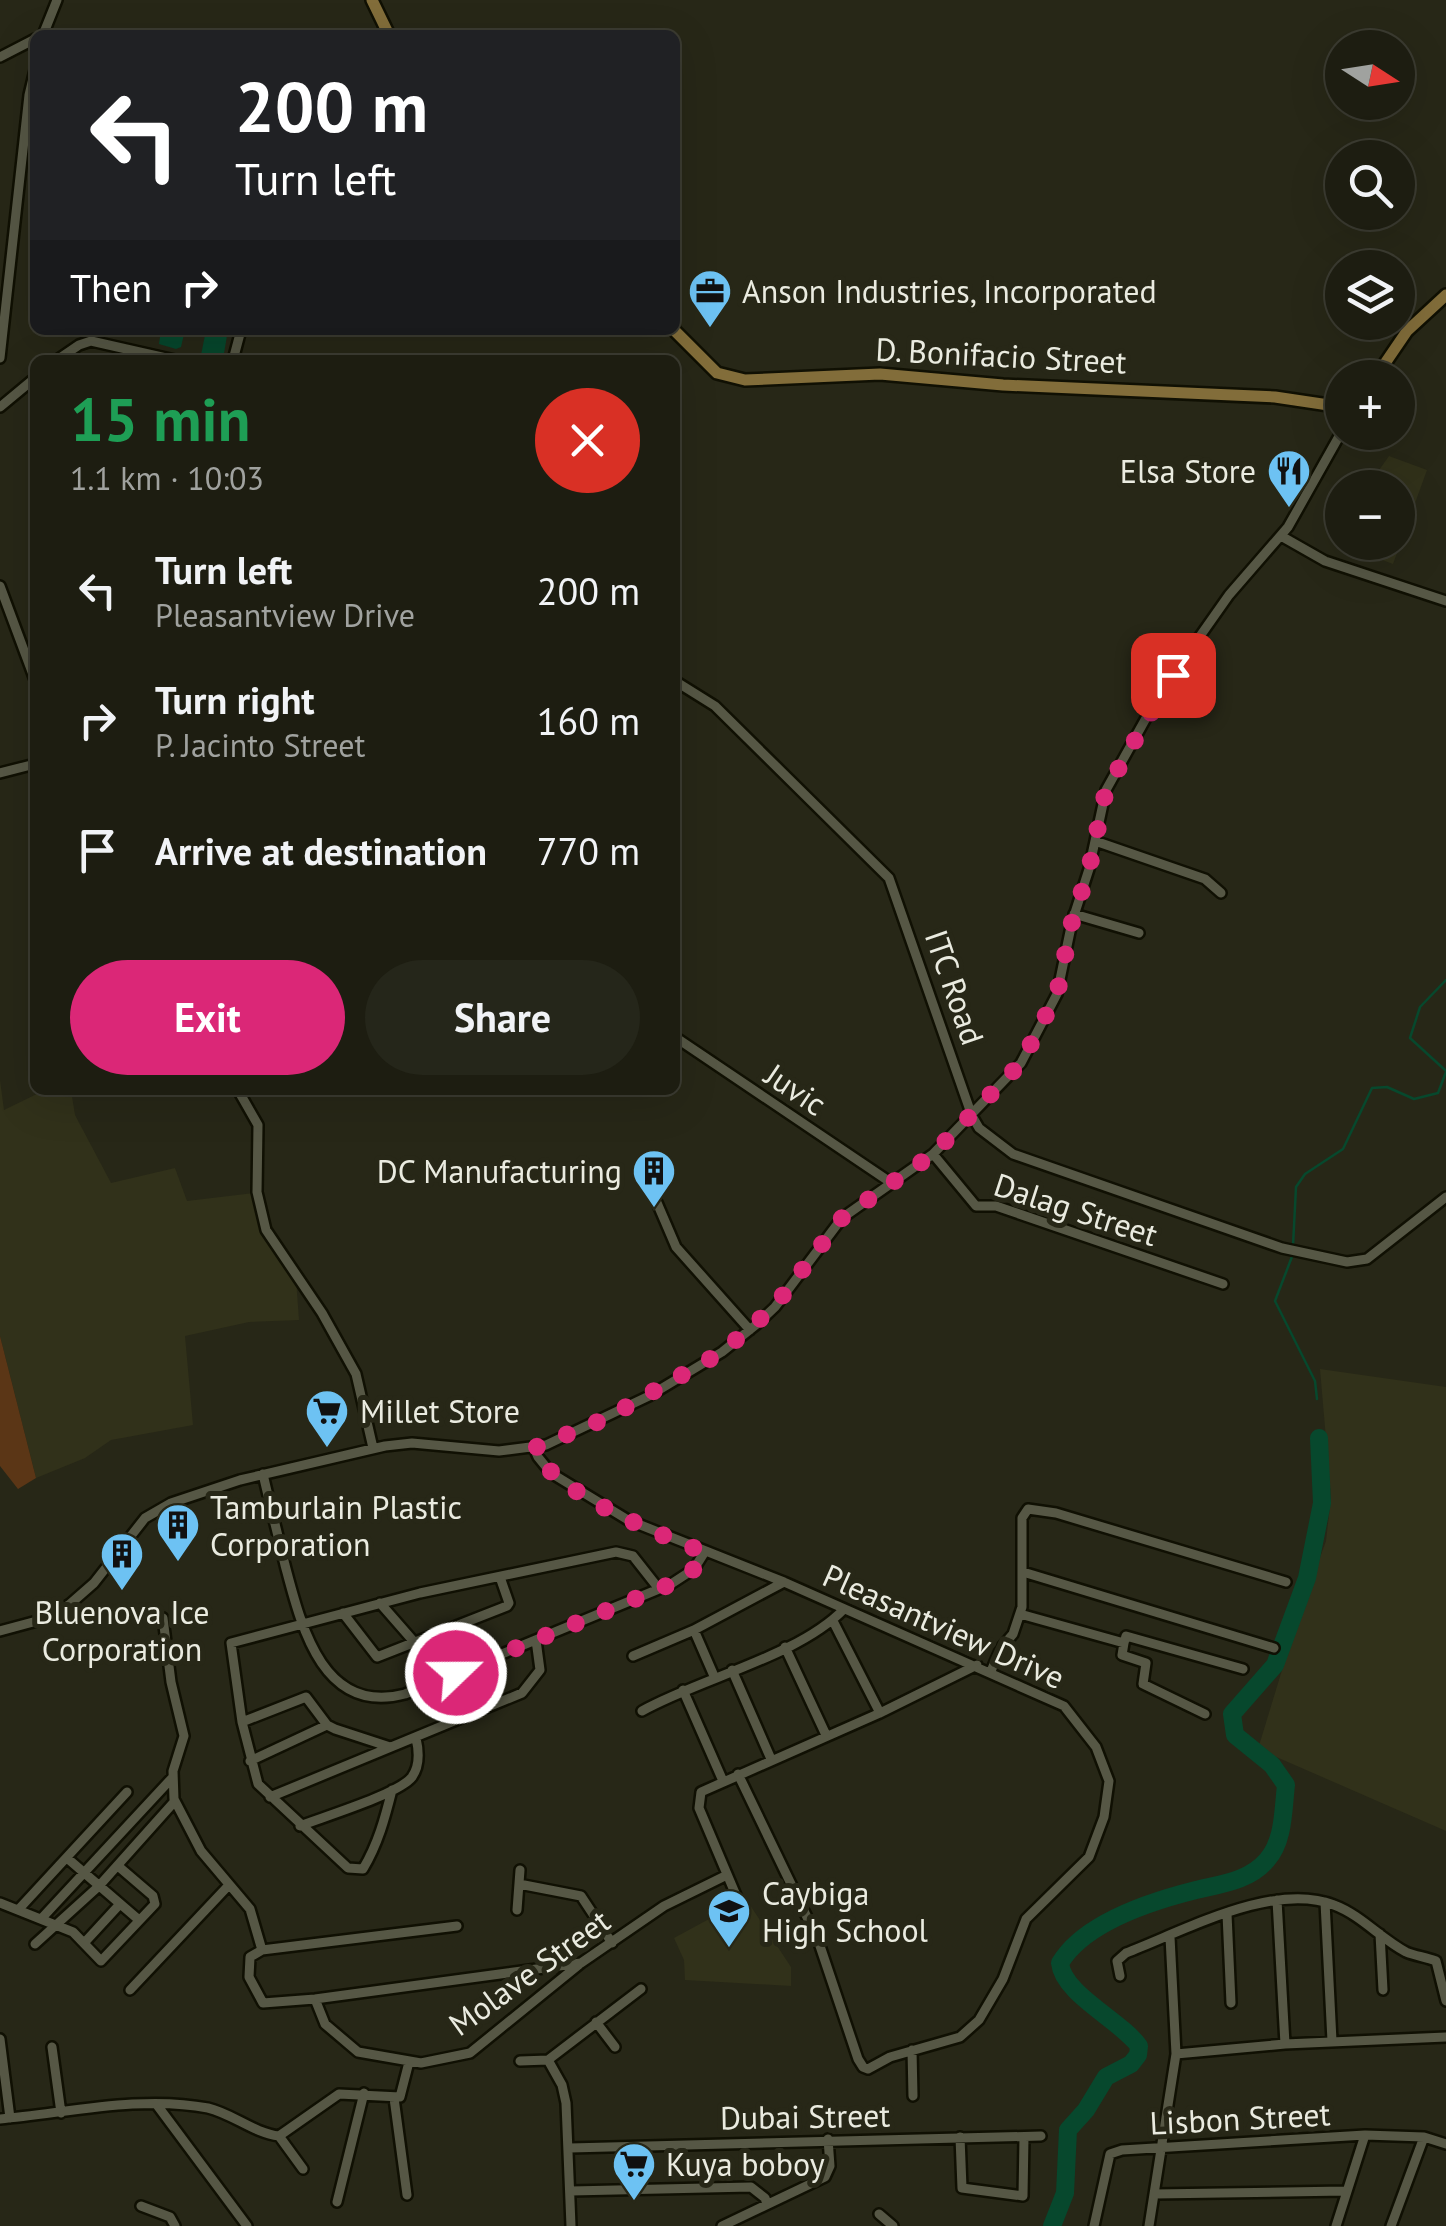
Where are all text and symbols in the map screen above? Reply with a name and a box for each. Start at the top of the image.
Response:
north arrow [1325,30,1415,120]
map controls [1325,30,1415,560]
text: 200 m [235,61,428,151]
icon: left [70,70,200,200]
button: search [1325,140,1415,230]
text: Turn left [235,149,396,207]
button: layers [1325,250,1415,340]
icon: right [172,260,227,315]
text: Then [70,263,152,312]
office icon: Anson Industries, Incorporated [687,268,733,329]
place label: Anson Industries, Incorporated [742,270,1157,312]
street label: D. Bonifacio Street [874,327,1128,383]
button: + [1325,360,1415,450]
text: 15 min [70,380,250,458]
button: close [535,388,640,493]
restaurant icon: Elsa Store [1266,448,1312,509]
place label: Elsa Store [1120,450,1256,492]
text: 1.1 km · 10:03 [70,457,264,499]
button: − [1325,470,1415,560]
text: Turn left [155,545,292,594]
icon: left [70,563,125,618]
text: 200 m [537,566,640,615]
text: Pleasantview Drive [155,594,415,636]
pin [1131,633,1216,718]
icon: arrive [1146,648,1201,703]
text: Turn right [155,675,315,724]
icon: right [70,693,125,748]
text: 160 m [537,696,640,745]
text: P. Jacinto Street [155,724,365,766]
icon: arrive [70,823,125,878]
text: Arrive at destination [155,826,487,875]
text: 770 m [537,826,640,875]
street label: ITC Road [916,924,994,1050]
button: Exit [70,960,345,1075]
button: Share [365,960,640,1075]
street label: Juvic [756,1052,835,1125]
building icon: DC Manufacturing [631,1148,677,1209]
place label: DC Manufacturing [377,1150,622,1192]
street label: Dalag Street [989,1163,1163,1255]
supermarket icon: Millet Store [304,1388,350,1449]
place label: Millet Store [360,1390,520,1432]
place label: Tamburlain Plastic Corporation [210,1486,462,1565]
building icon: Tamburlain Plastic Corporation [155,1502,201,1563]
building icon: Bluenova Ice Corporation [99,1531,145,1592]
street label: Pleasantview Drive [817,1554,1071,1698]
place label: Bluenova Ice Corporation [35,1591,209,1670]
position arrow [404,1621,508,1725]
place label: Caybiga High School [762,1872,929,1951]
school or university icon: Caybiga High School [706,1888,752,1949]
street label: Molave Street [440,1899,618,2045]
street label: Lisbon Street [1149,2092,1332,2144]
street label: Dubai Street [720,2094,891,2138]
supermarket icon: Kuya boboy [611,2141,657,2202]
place label: Kuya boboy [666,2143,825,2185]

